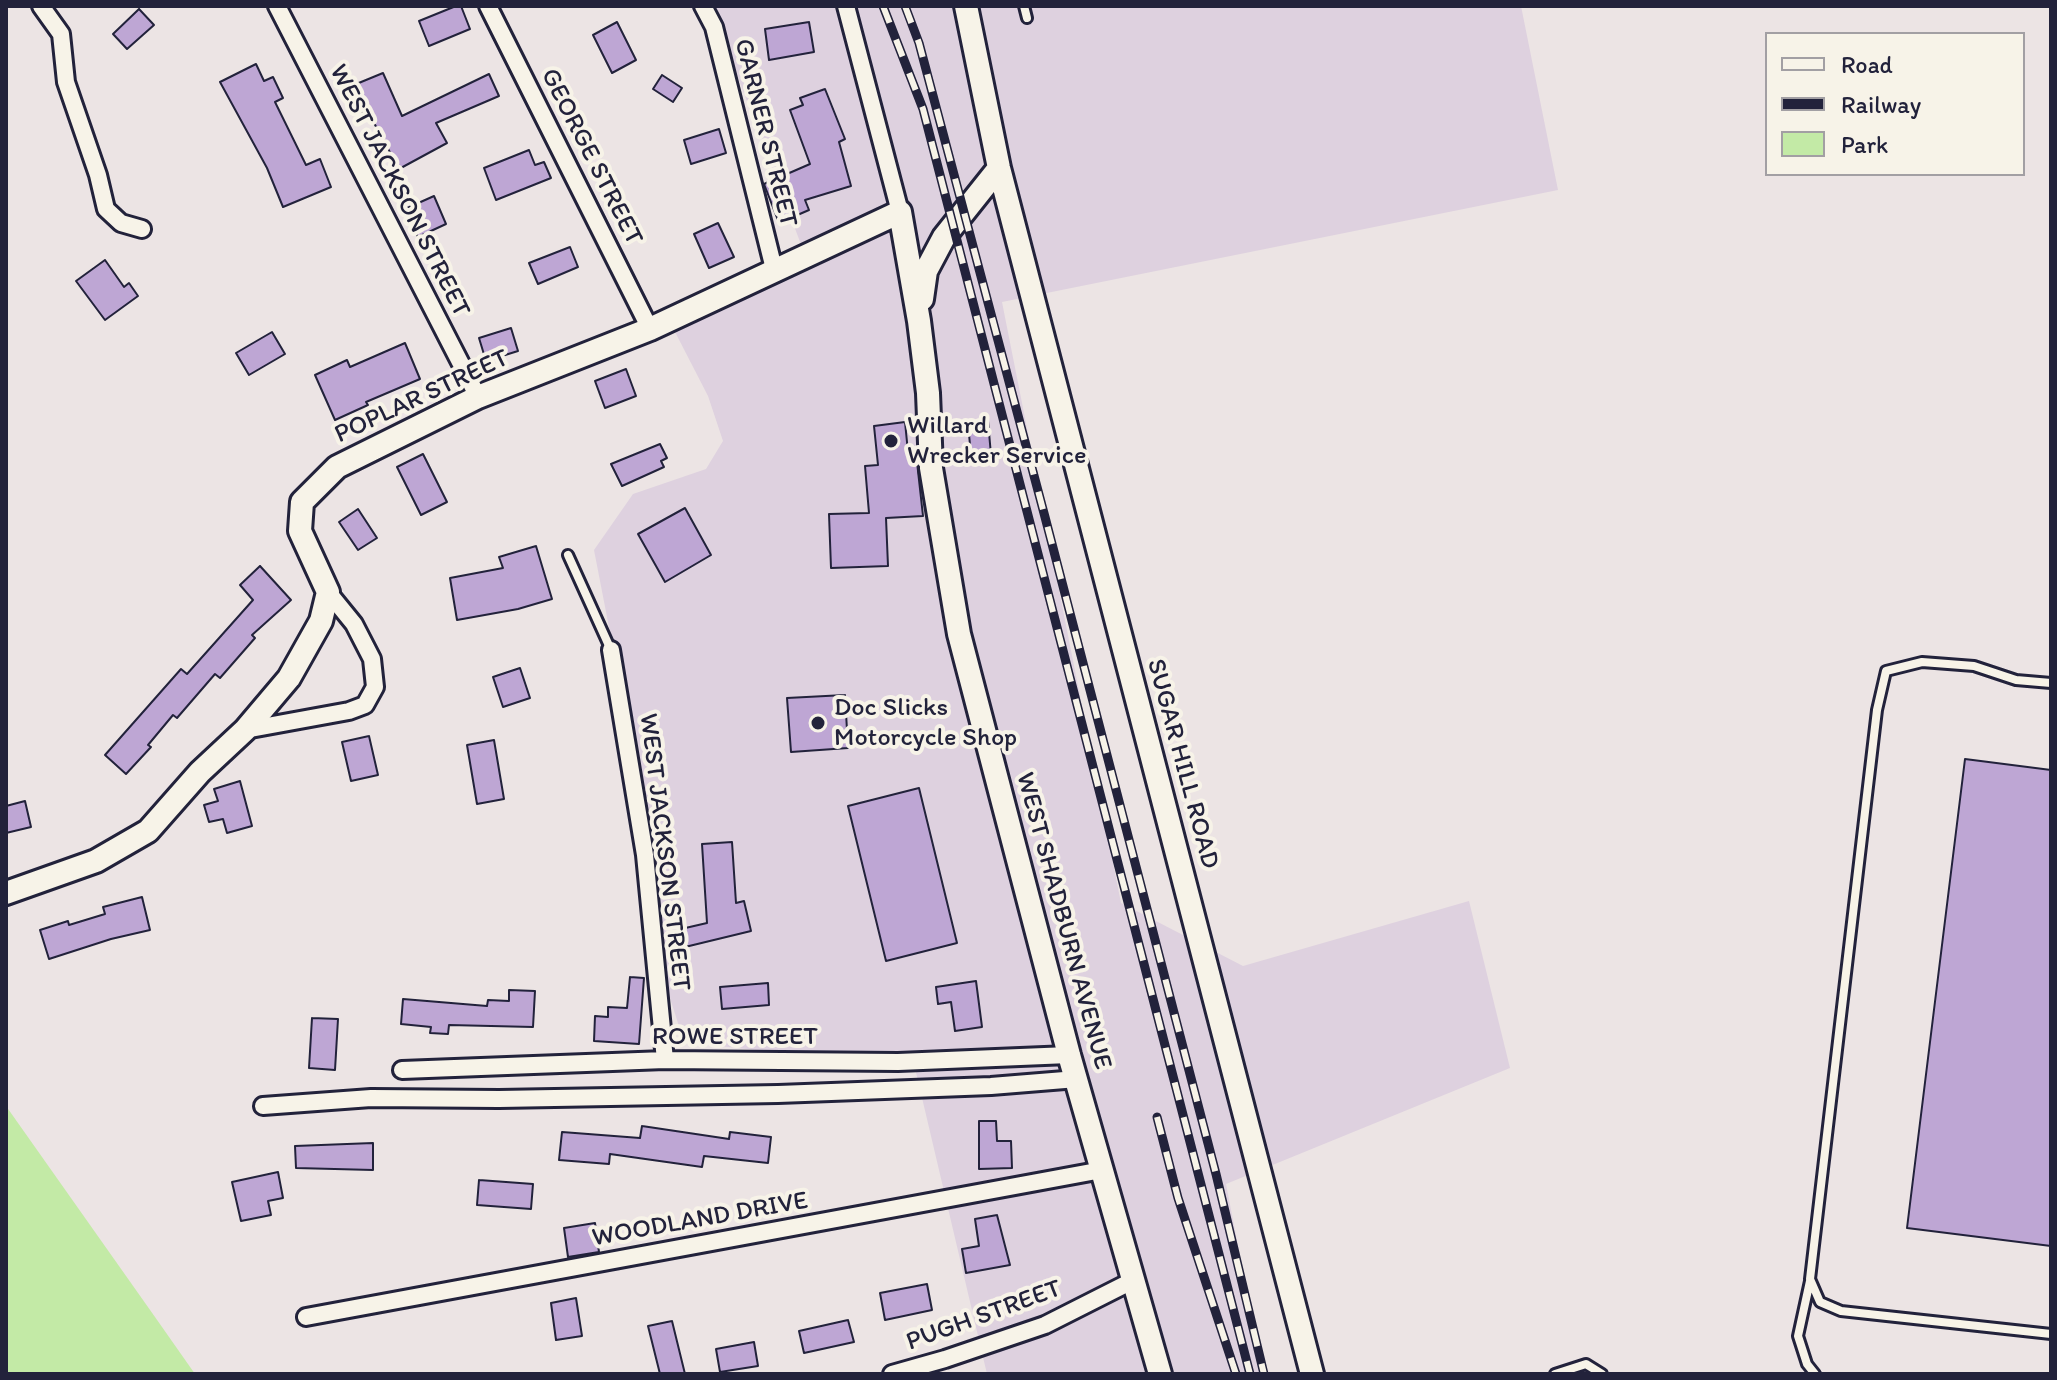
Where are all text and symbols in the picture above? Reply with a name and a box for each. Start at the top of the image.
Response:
legend [1765,32,2025,176]
street label: GARNER STREET [727,36,803,230]
text: Road [1841,50,1893,79]
street label: WEST JACKSON STREET [322,59,476,323]
street label: GEORGE STREET [533,63,649,251]
text: Railway [1841,90,1921,119]
text: Park [1841,130,1888,159]
street label: POPLAR STREET [330,343,514,451]
place label: Willard Wrecker Service [907,410,1087,472]
marker: Willard Wrecker Service [882,432,900,450]
street label: SUGAR HILL ROAD [1139,656,1225,872]
place label: Doc Slicks Motorcycle Shop [834,692,1017,754]
street label: WEST JACKSON STREET [631,711,697,993]
marker: Doc Slicks Motorcycle Shop [809,714,827,732]
street label: WEST SHADBURN AVENUE [1008,769,1118,1073]
street label: ROWE STREET [652,1021,818,1053]
street label: WOODLAND DRIVE [590,1186,810,1254]
street label: PUGH STREET [902,1274,1066,1358]

